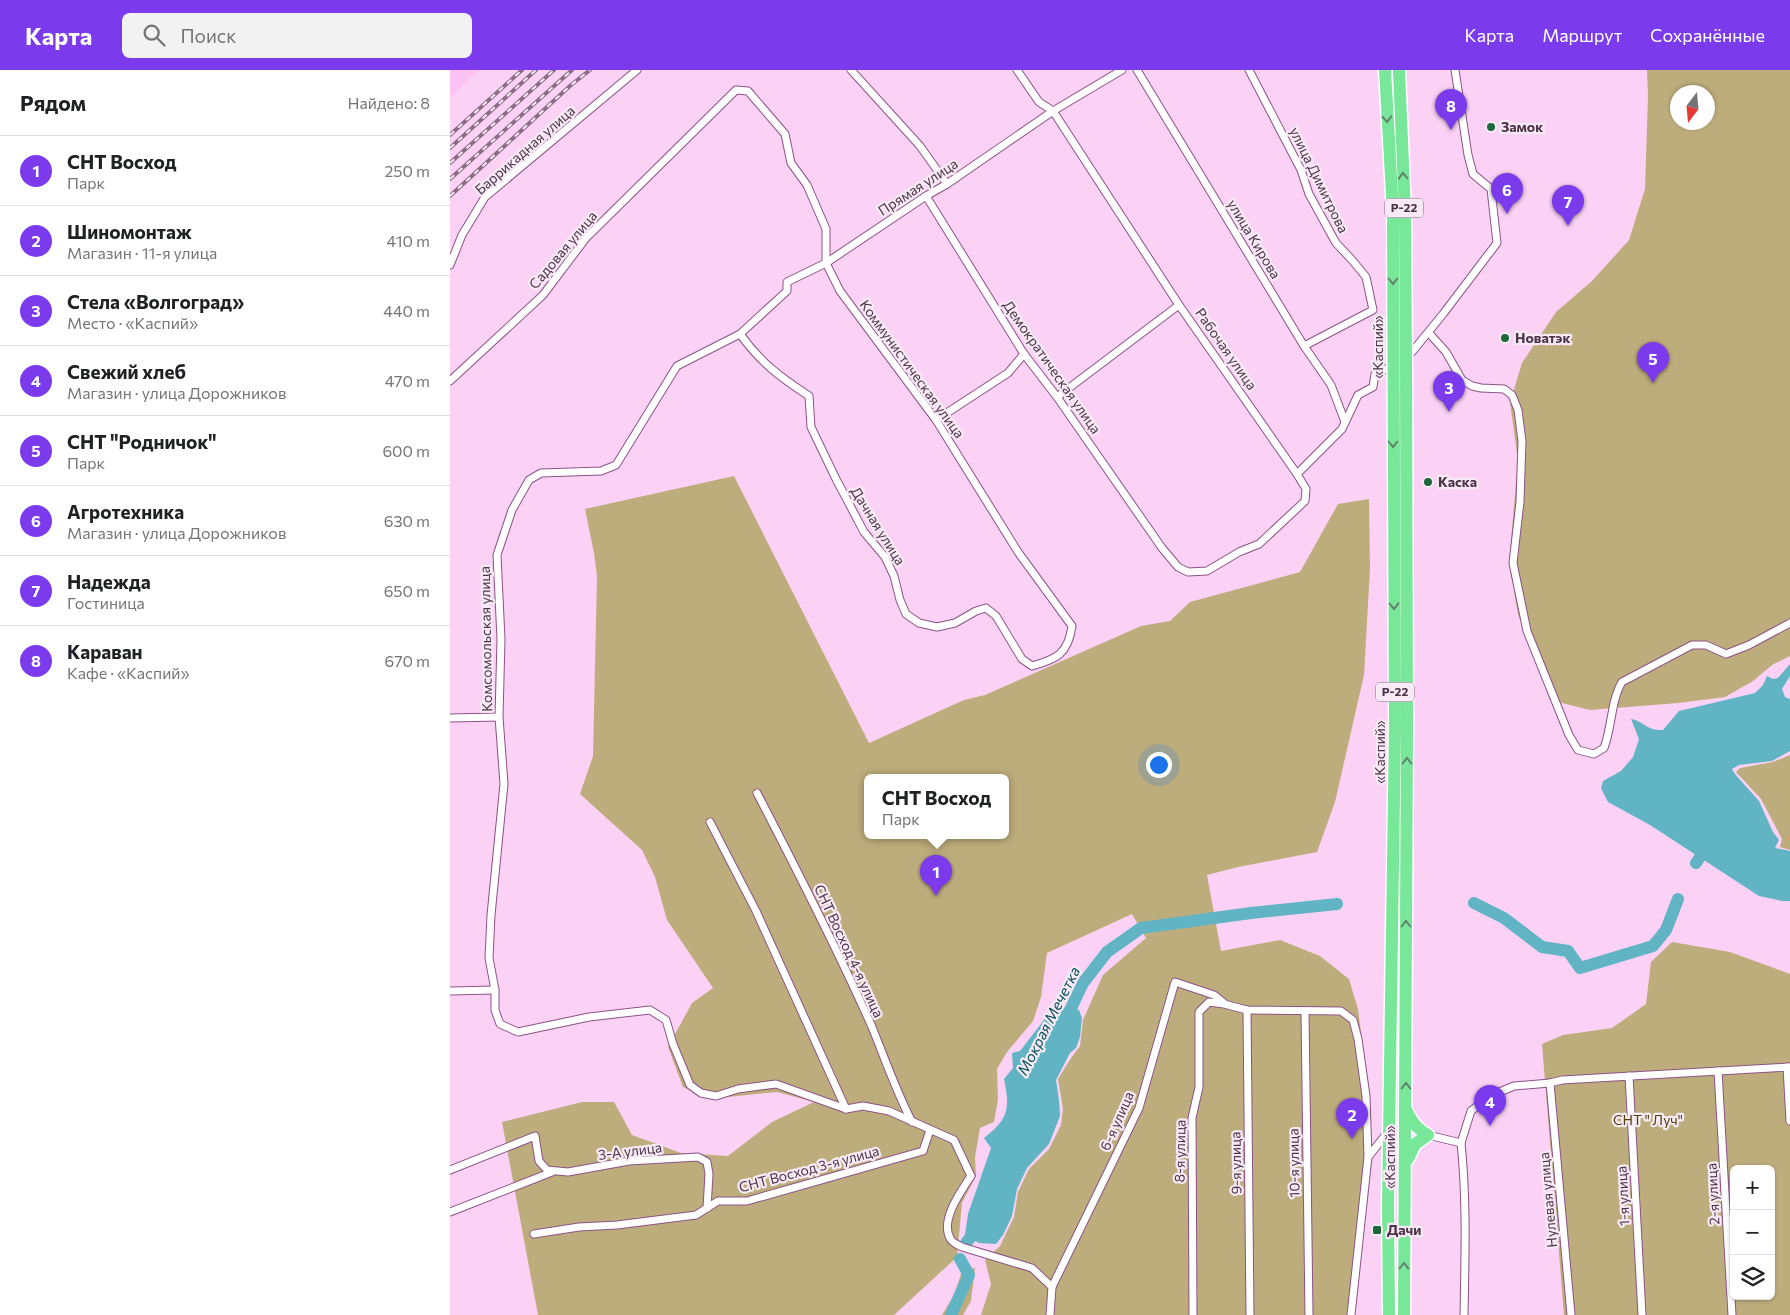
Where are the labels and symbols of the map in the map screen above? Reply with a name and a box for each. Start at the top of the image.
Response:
north arrow [1670,85,1715,130]
pin: 8 [1435,89,1467,130]
street label: Баррикадная улица [471,102,578,198]
one-way arrow [1382,115,1393,123]
place label: Замок [1501,118,1543,135]
marker: Замок [1485,121,1497,133]
street label: улица Димитрова [1286,124,1352,236]
street label: Прямая улица [875,155,961,219]
one-way arrow [1398,171,1408,179]
pin: 6 [1491,173,1523,214]
pin: 7 [1552,185,1584,226]
street label: улица Кирова [1224,196,1285,282]
road number: Р-22 [1385,198,1423,218]
street label: Садовая улица [525,207,600,292]
one-way arrow [1388,278,1398,285]
street label: Коммунистическая улица [857,296,968,441]
street label: Демократическая улица [1000,297,1105,437]
street label: Рабочая улица [1192,305,1261,393]
street label: «Каспий» [1369,315,1386,379]
place label: Новатэк [1515,329,1571,346]
marker: Новатэк [1499,332,1511,344]
pin: 5 [1637,342,1669,383]
pin: 3 [1433,371,1465,412]
one-way arrow [1388,440,1398,448]
place label: Каска [1438,473,1477,490]
marker: Каска [1422,476,1434,488]
street label: Дачная улица [848,483,909,568]
street label: Комсомольская улица [476,566,495,712]
one-way arrow [1388,602,1399,610]
road number: Р-22 [1376,682,1414,702]
street label: «Каспий» [1371,720,1388,784]
your location [1146,752,1172,778]
one-way arrow [1402,757,1412,765]
pin: 1 [920,855,952,896]
street label: СНТ Восход 4-я улица [811,881,888,1020]
one-way arrow [1401,920,1411,928]
water label: Мокрая Мечетка [1013,963,1083,1078]
one-way arrow [1401,1082,1411,1090]
pin: 4 [1474,1085,1506,1126]
street label: 6-я улица [1096,1089,1137,1153]
pin: 2 [1336,1098,1368,1139]
park label: СНТ " Луч" [1613,1111,1683,1128]
street label: 8-я улица [1170,1119,1189,1183]
street label: «Каспий» [1381,1125,1398,1189]
street label: 10-я улица [1284,1128,1303,1198]
street label: 9-я улица [1226,1131,1245,1195]
street label: 3-А улица [597,1138,663,1163]
street label: СНТ Восход 3-я улица [737,1142,881,1195]
street label: Нулевая улица [1535,1152,1560,1248]
street label: 2-я улица [1702,1163,1723,1225]
street label: 1-я улица [1612,1166,1633,1227]
place label: Дачи [1387,1221,1422,1238]
marker: Дачи [1371,1224,1383,1236]
one-way arrow [1399,1262,1409,1270]

